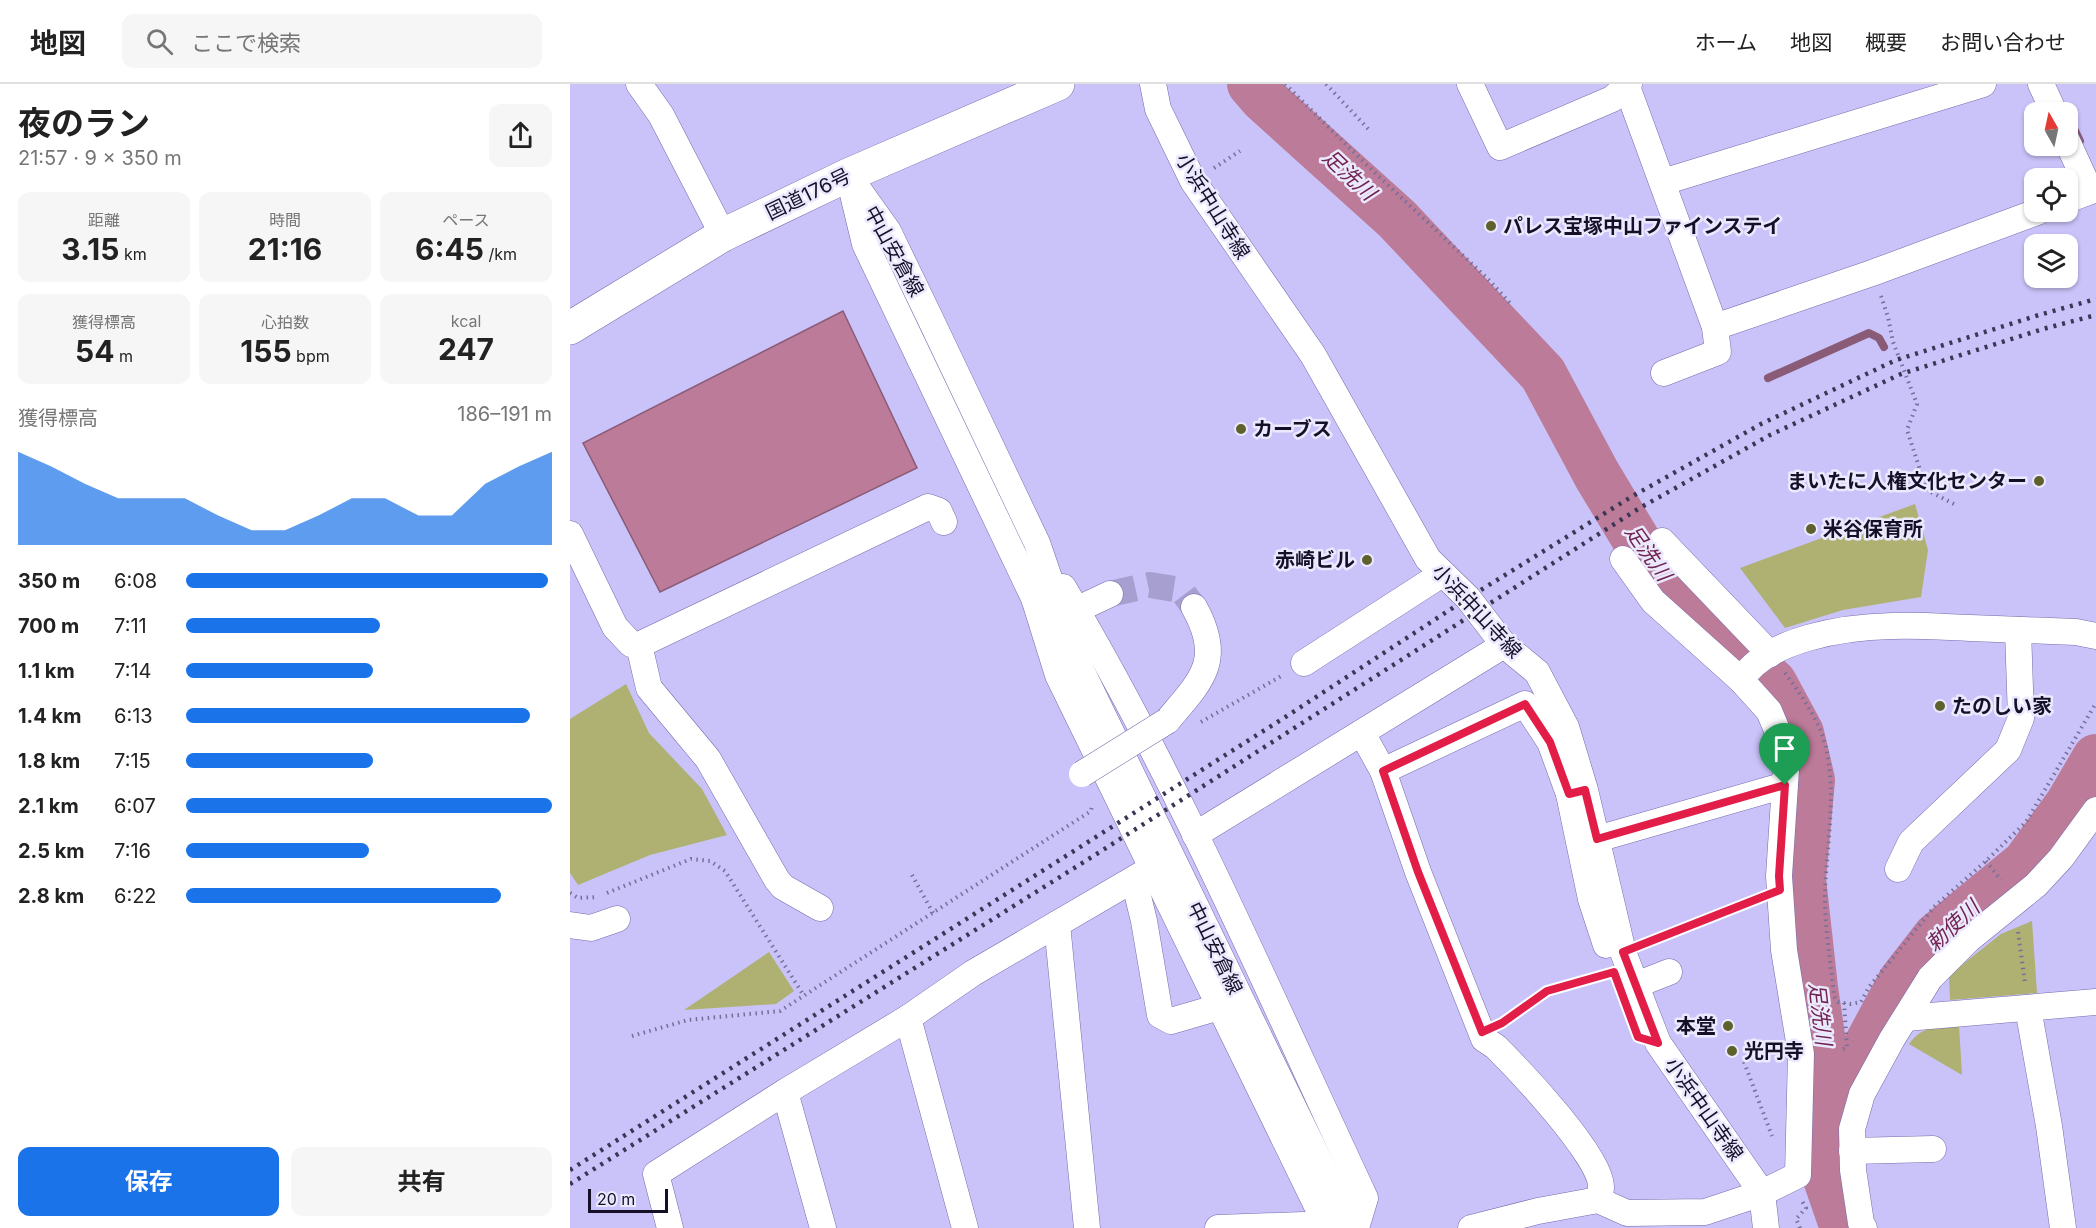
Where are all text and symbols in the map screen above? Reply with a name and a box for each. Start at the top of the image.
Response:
search box [122,14,542,68]
icon: search [143,25,176,58]
text: 地図 [30,26,86,60]
text: ここで検索 [191,30,301,56]
text: ホーム [1695,30,1757,55]
text: 地図 [1790,30,1832,55]
text: 概要 [1865,30,1907,55]
text: お問い合わせ [1940,30,2066,55]
north arrow [2024,102,2078,156]
map controls [2024,102,2078,288]
text: 夜のラン [18,103,150,143]
button: share [489,104,552,167]
water label: 足洗川 [1318,144,1382,207]
text: 21:57 · 9 × 350 m [18,146,182,170]
street label: 小浜中山寺線 [1171,149,1255,263]
street label: 国道176号 [762,163,854,225]
button: locate [2024,168,2078,222]
street label: 中山安倉線 [859,201,929,301]
text: 距離 [88,210,120,230]
text: 時間 [269,210,301,230]
text: ペース [442,210,490,230]
place label: パレス宝塚中山ファインステイ [1503,214,1783,238]
marker: パレス宝塚中山ファインステイ [1484,219,1498,233]
text: 3.15 [61,231,119,267]
text: 21:16 [248,231,322,267]
text: 6:45 [415,231,484,267]
button: layers [2024,234,2078,288]
text: km [119,244,147,264]
text: /km [484,244,517,264]
text: kcal [451,311,481,331]
text: 獲得標高 [72,312,136,332]
text: 心拍数 [261,312,309,332]
text: 247 [438,331,494,367]
text: 54 [75,333,114,369]
text: 155 [240,333,292,369]
text: m [114,346,133,366]
text: bpm [292,346,330,366]
text: 186–191 m [457,402,552,426]
text: 獲得標高 [18,406,98,430]
place label: カーブス [1253,417,1332,441]
marker: カーブス [1234,422,1248,436]
place label: まいたに人権文化センター [1787,469,2027,493]
marker: まいたに人権文化センター [2032,474,2046,488]
place label: 米谷保育所 [1823,517,1923,541]
water label: 足洗川 [1620,520,1678,587]
marker: 米谷保育所 [1804,522,1818,536]
place label: 赤崎ビル [1275,548,1355,572]
marker: 赤崎ビル [1360,553,1374,567]
street label: 小浜中山寺線 [1427,559,1527,663]
text: 350 m [18,569,80,593]
text: 6:08 [114,569,157,593]
text: 700 m [18,614,79,638]
text: 7:11 [114,614,147,638]
text: 1.1 km [18,659,75,683]
text: 7:14 [114,659,151,683]
place label: たのしい家 [1952,694,2052,718]
marker: たのしい家 [1933,699,1947,713]
text: 1.4 km [18,704,81,728]
text: 6:13 [114,704,153,728]
pin [1759,723,1810,785]
icon: arrive [1768,732,1801,765]
text: 1.8 km [18,749,80,773]
text: 7:15 [114,749,151,773]
text: 2.1 km [18,794,79,818]
text: 6:07 [114,794,156,818]
text: 2.5 km [18,839,85,863]
text: 7:16 [114,839,151,863]
text: 2.8 km [18,884,84,908]
text: 6:22 [114,884,157,908]
water label: 勅使川 [1921,894,1986,956]
street label: 中山安倉線 [1182,898,1248,998]
water label: 足洗川 [1804,981,1837,1049]
place label: 本堂 [1676,1014,1716,1038]
marker: 本堂 [1721,1019,1735,1033]
place label: 光円寺 [1744,1039,1804,1063]
marker: 光円寺 [1725,1044,1739,1058]
street label: 小浜中山寺線 [1660,1053,1748,1165]
button: 保存 [18,1147,279,1216]
button: 共有 [291,1147,552,1216]
scale bar [588,1186,668,1214]
text: 20 m [597,1189,635,1209]

